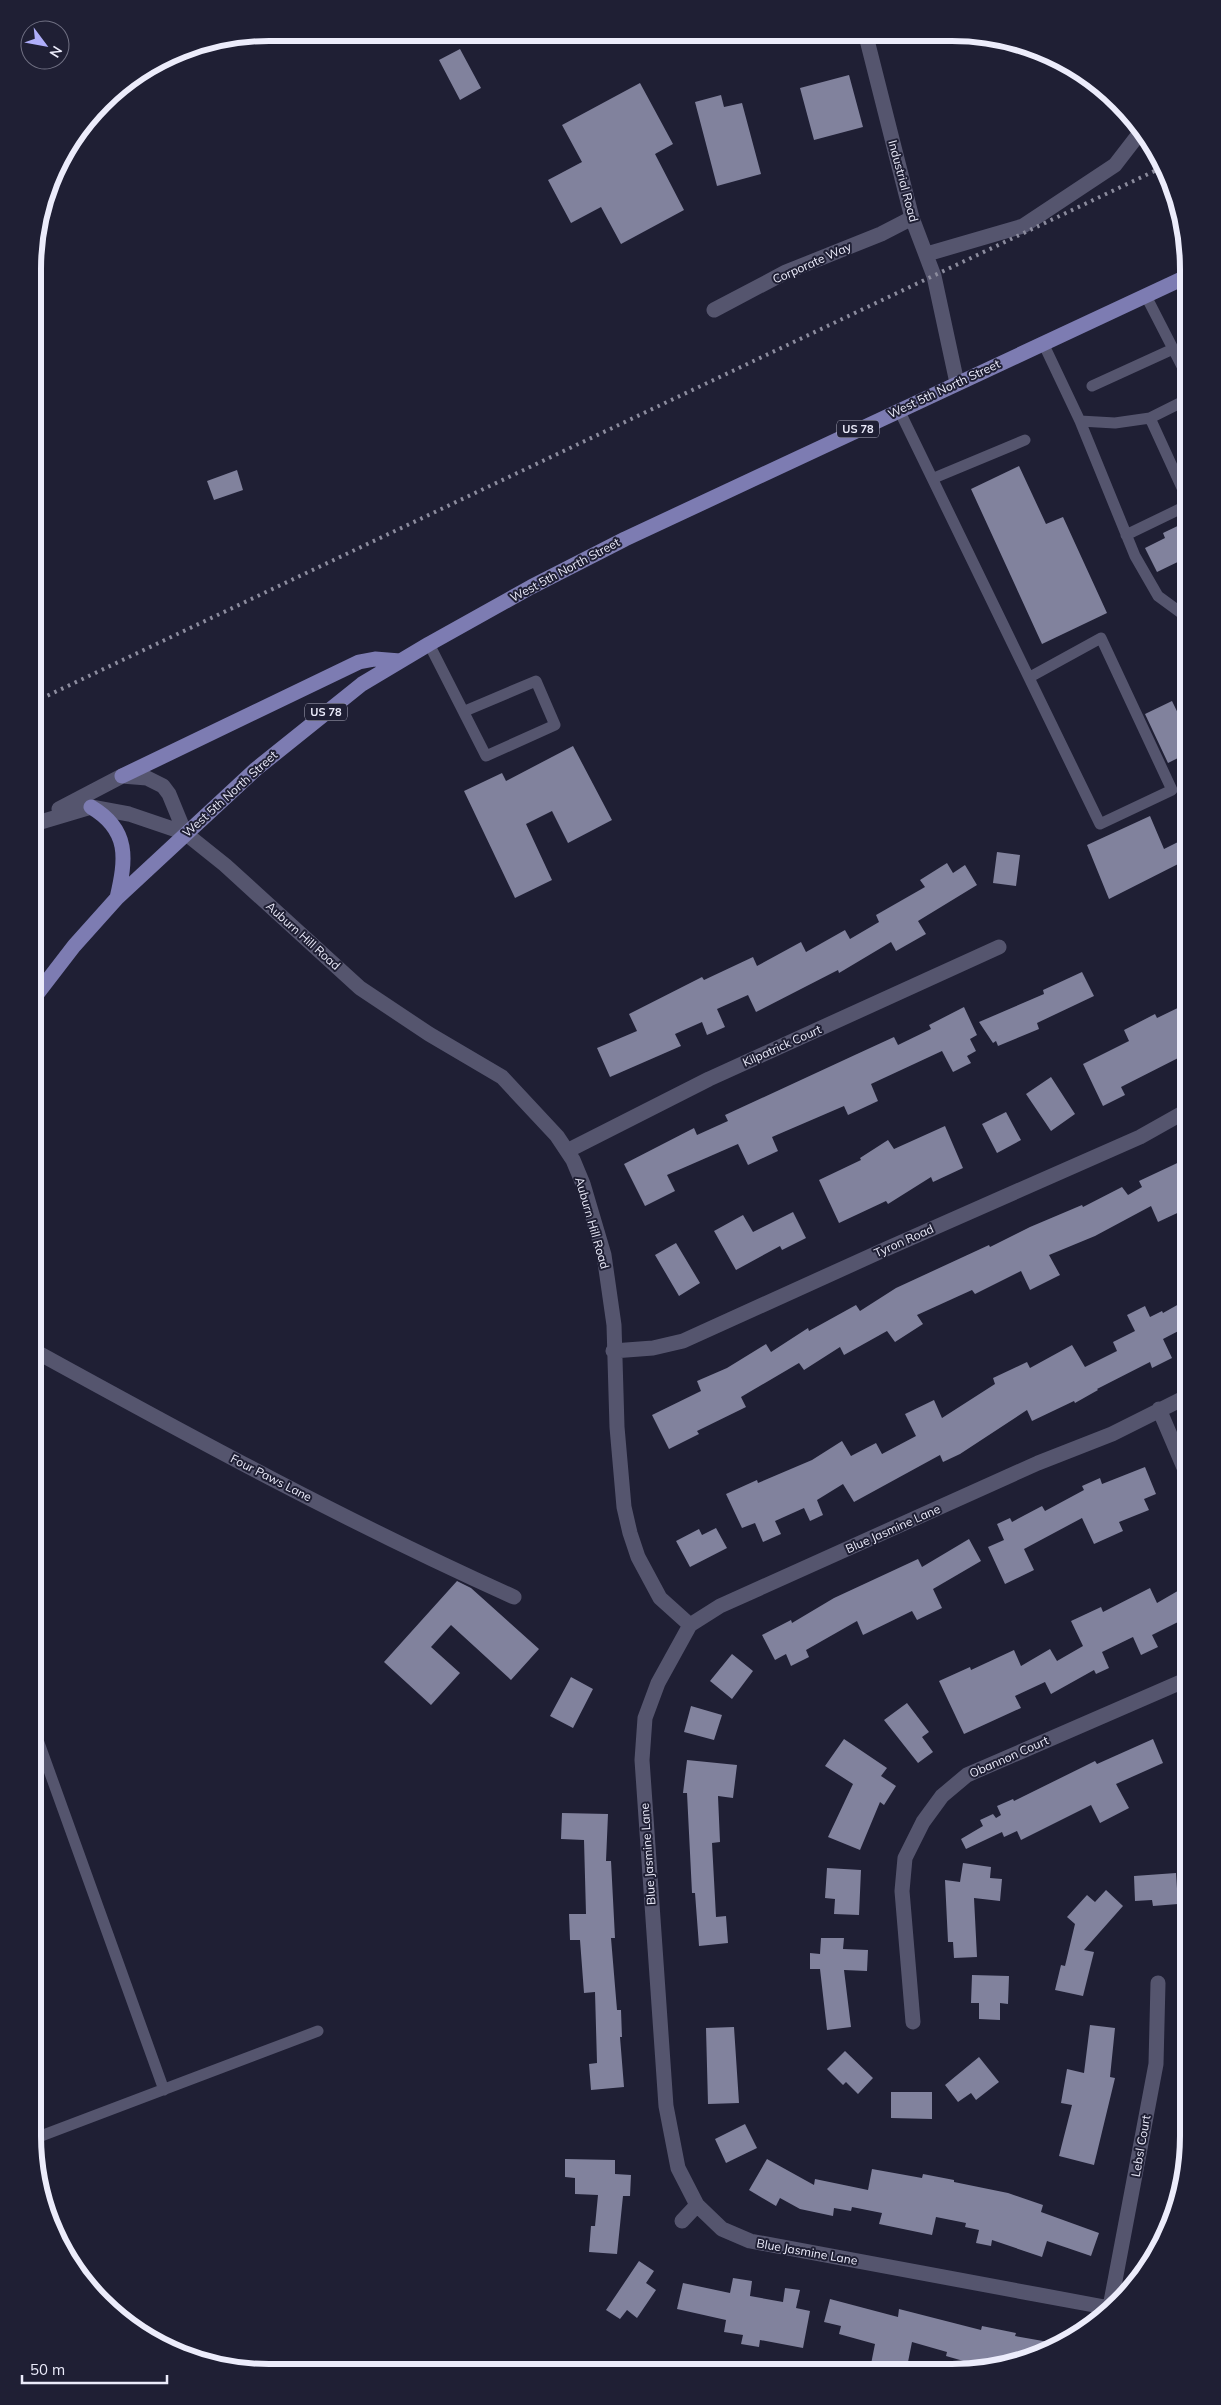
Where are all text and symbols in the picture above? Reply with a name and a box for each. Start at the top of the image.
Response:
north arrow [20,20,70,70]
text: N [46,43,66,61]
street label: Industrial Road [885,138,922,223]
street label: Corporate Way [770,238,854,287]
street label: West 5th North Street [885,356,1002,421]
road number: US 78 [837,420,879,438]
street label: West 5th North Street [507,534,622,605]
road number: US 78 [305,704,347,720]
street label: West 5th North Street [179,747,280,840]
street label: Auburn Hill Road [263,898,344,973]
street label: Kilpatrick Court [740,1021,824,1070]
street label: Auburn Hill Road [572,1175,613,1270]
street label: Tyron Road [872,1221,936,1260]
street label: Four Paws Lane [228,1451,314,1504]
street label: Blue Jasmine Lane [843,1501,942,1556]
street label: Obannon Court [967,1732,1051,1781]
street label: Blue Jasmine Lane [636,1803,659,1905]
street label: Lebsl Court [1128,2114,1153,2178]
street label: Blue Jasmine Lane [756,2235,859,2268]
scale bar [22,2352,168,2384]
text: 50 m [30,2360,65,2379]

